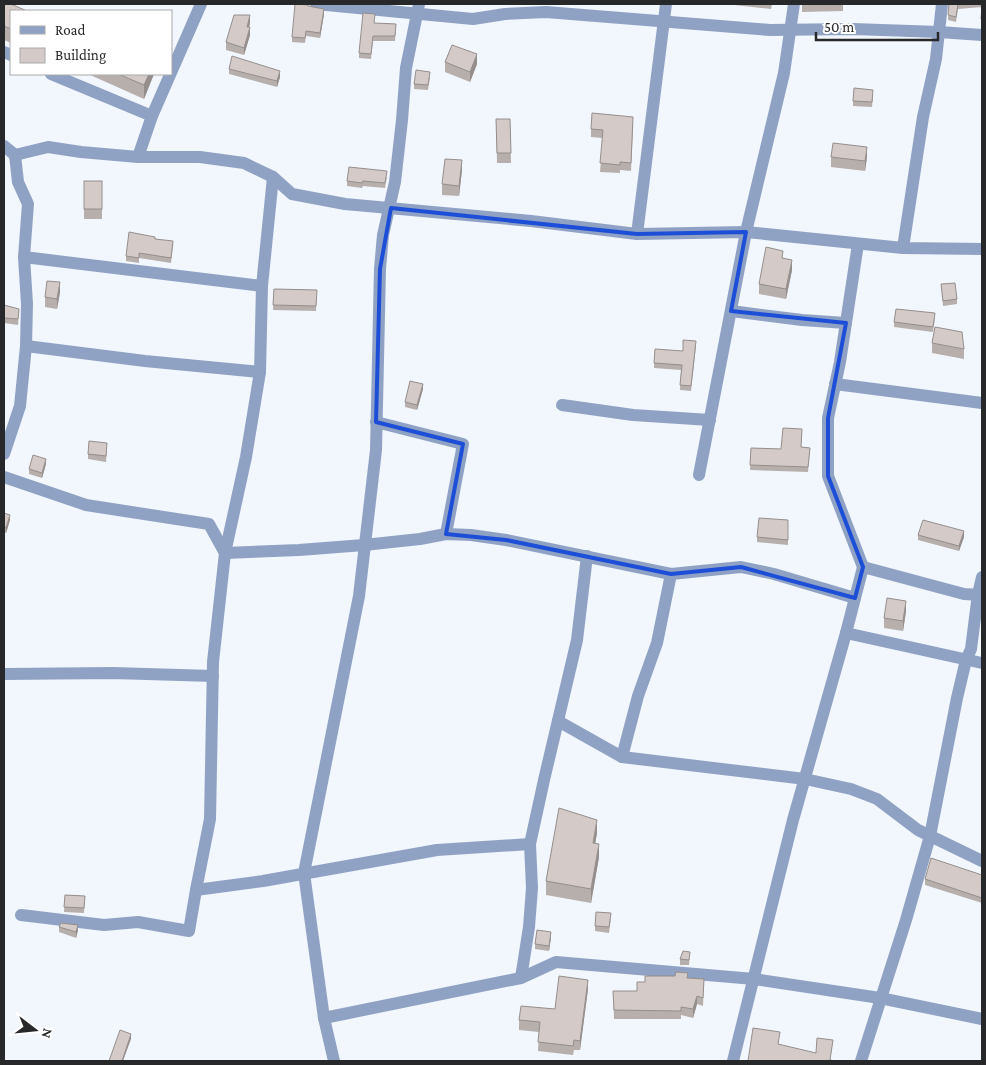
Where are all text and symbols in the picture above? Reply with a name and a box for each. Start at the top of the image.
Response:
legend [10,10,172,75]
scale bar [816,10,938,42]
text: 50 m [824,19,854,35]
text: Road [55,22,86,38]
text: Building [55,47,106,64]
north arrow [10,1005,60,1055]
text: N [38,1027,57,1041]

